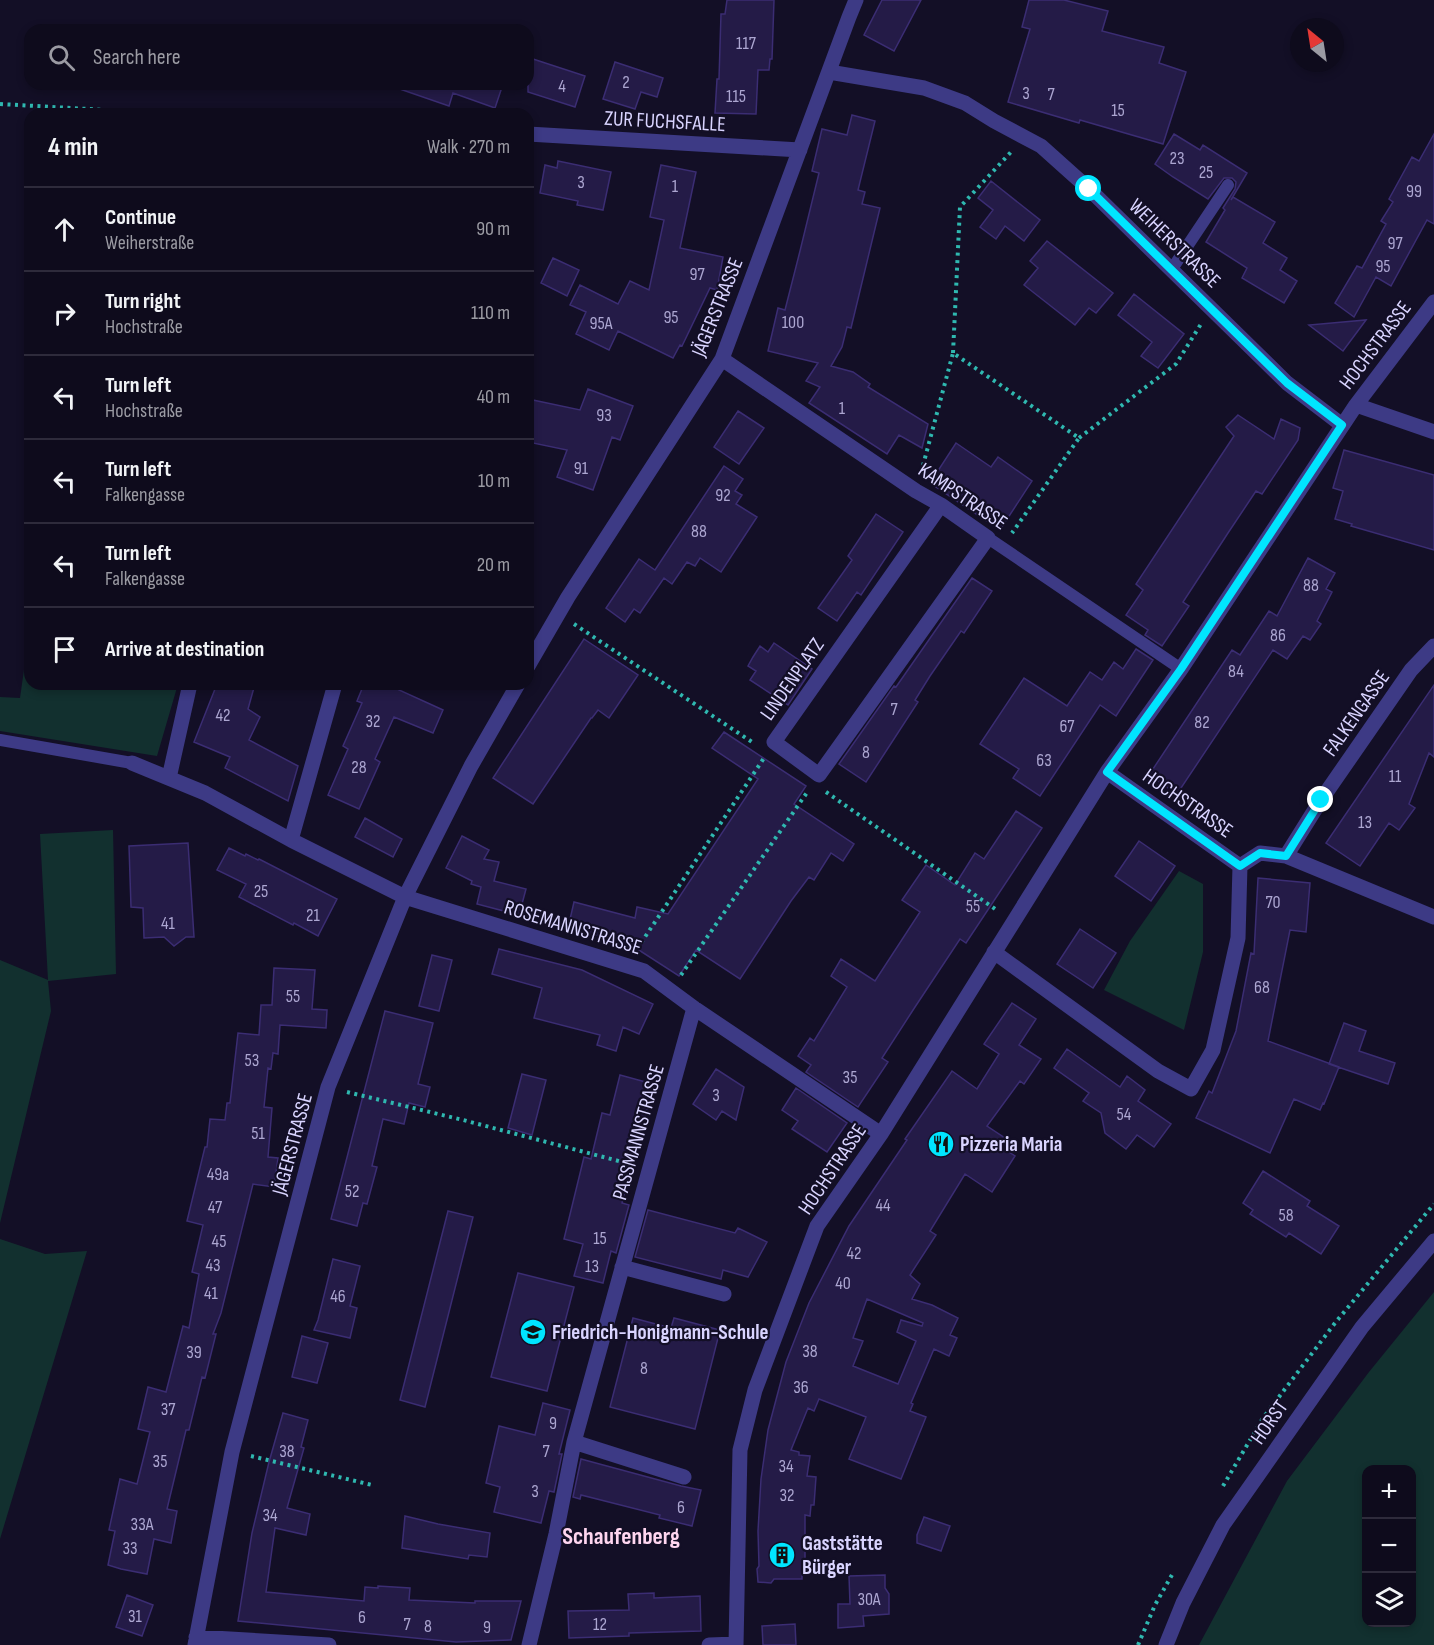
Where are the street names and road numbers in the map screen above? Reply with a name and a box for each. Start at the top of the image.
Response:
street label: ZUR FUCHSFALLE [604,106,726,137]
street label: WEIHERSTRASSE [1124,193,1226,293]
street label: JÄGERSTRASSE [686,254,749,361]
street label: HOCHSTRASSE [1334,296,1417,394]
street label: KAMPSTRASSE [913,458,1012,535]
street label: LINDENPLATZ [755,633,830,725]
street label: FALKENGASSE [1318,665,1395,761]
street label: HOCHSTRASSE [1138,763,1238,843]
street label: ROSEMANNSTRASSE [501,895,645,960]
street label: PASSMANNSTRASSE [607,1061,670,1203]
street label: JÄGERSTRASSE [267,1091,318,1199]
street label: HOCHSTRASSE [793,1119,872,1219]
street label: HORST [1245,1395,1294,1449]

